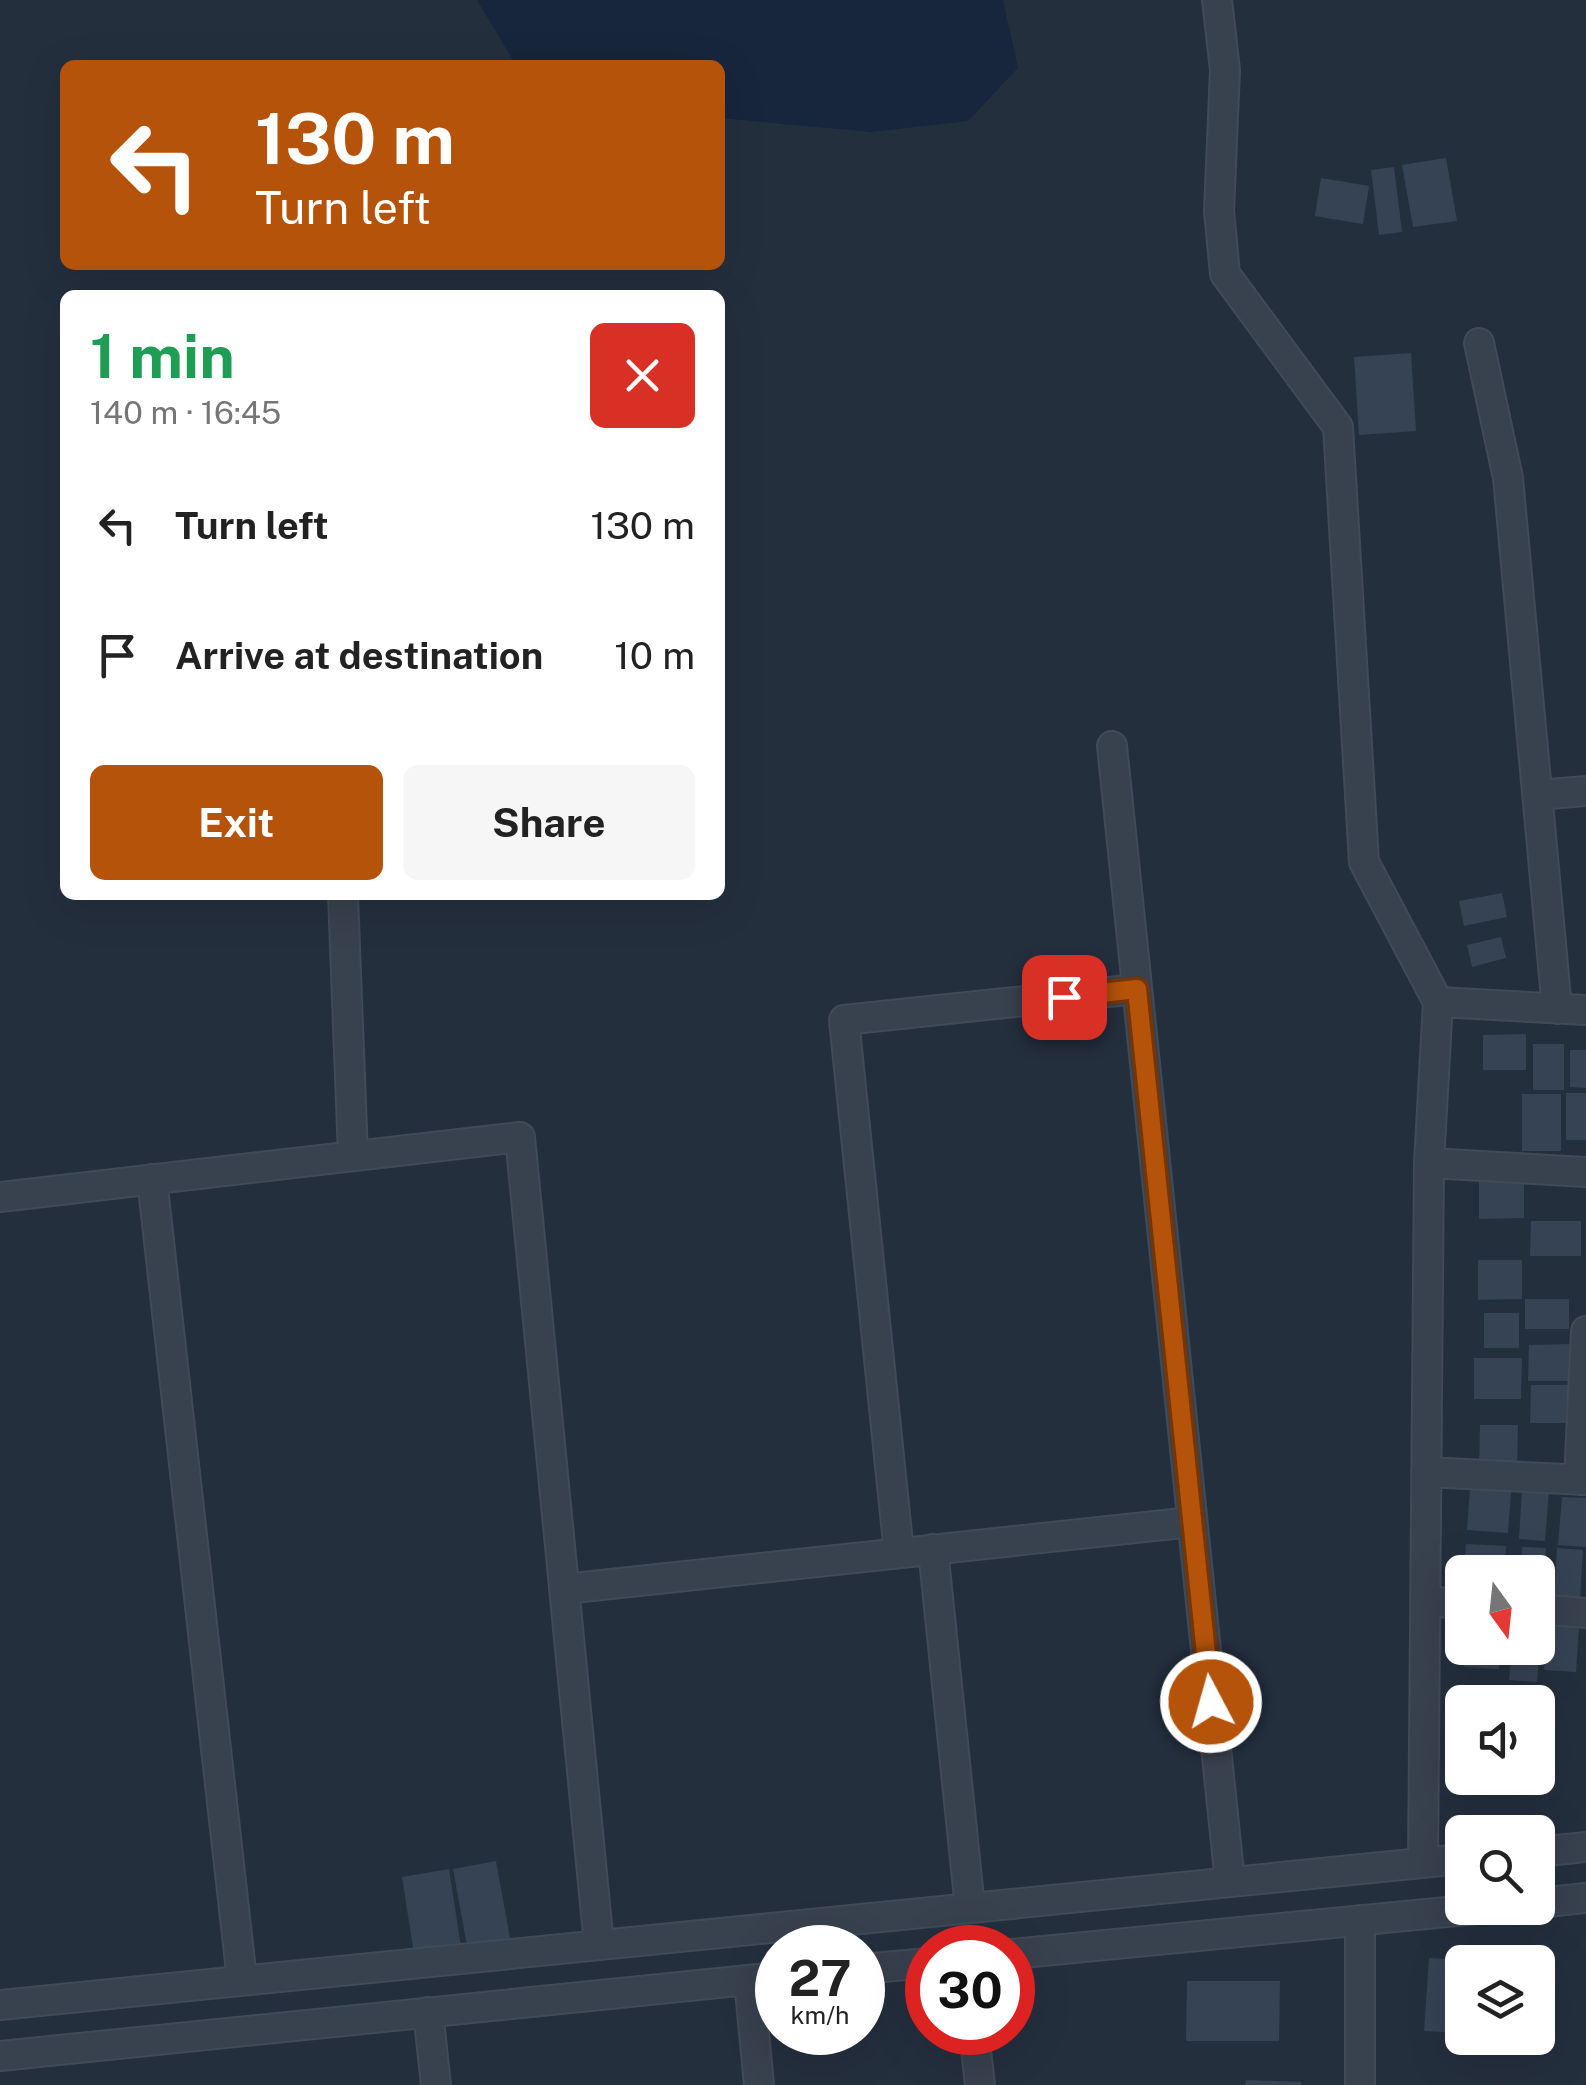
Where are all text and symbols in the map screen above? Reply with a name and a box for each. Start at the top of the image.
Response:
text: 130 m [255,97,455,180]
icon: left [90,100,220,230]
text: Turn left [255,181,431,234]
text: 1 min [90,321,235,392]
button: close [590,323,695,428]
text: 140 m · 16:45 [90,394,281,431]
icon: left [90,498,145,553]
text: Turn left [175,503,329,548]
text: 130 m [590,503,695,548]
icon: arrive [90,628,145,683]
text: Arrive at destination [175,633,543,678]
text: 10 m [614,633,695,678]
button: Exit [90,765,383,880]
button: Share [403,765,695,880]
pin [1022,955,1107,1040]
icon: arrive [1037,970,1092,1025]
north arrow [1445,1555,1555,1665]
map controls [1445,1555,1555,2055]
position arrow [1159,1650,1263,1754]
button: sound [1445,1685,1555,1795]
button: search [1445,1815,1555,1925]
speed limit sign: 30 [905,1925,1035,2055]
button: layers [1445,1945,1555,2055]
text: 27 [788,1948,852,2007]
text: km/h [791,2000,849,2030]

